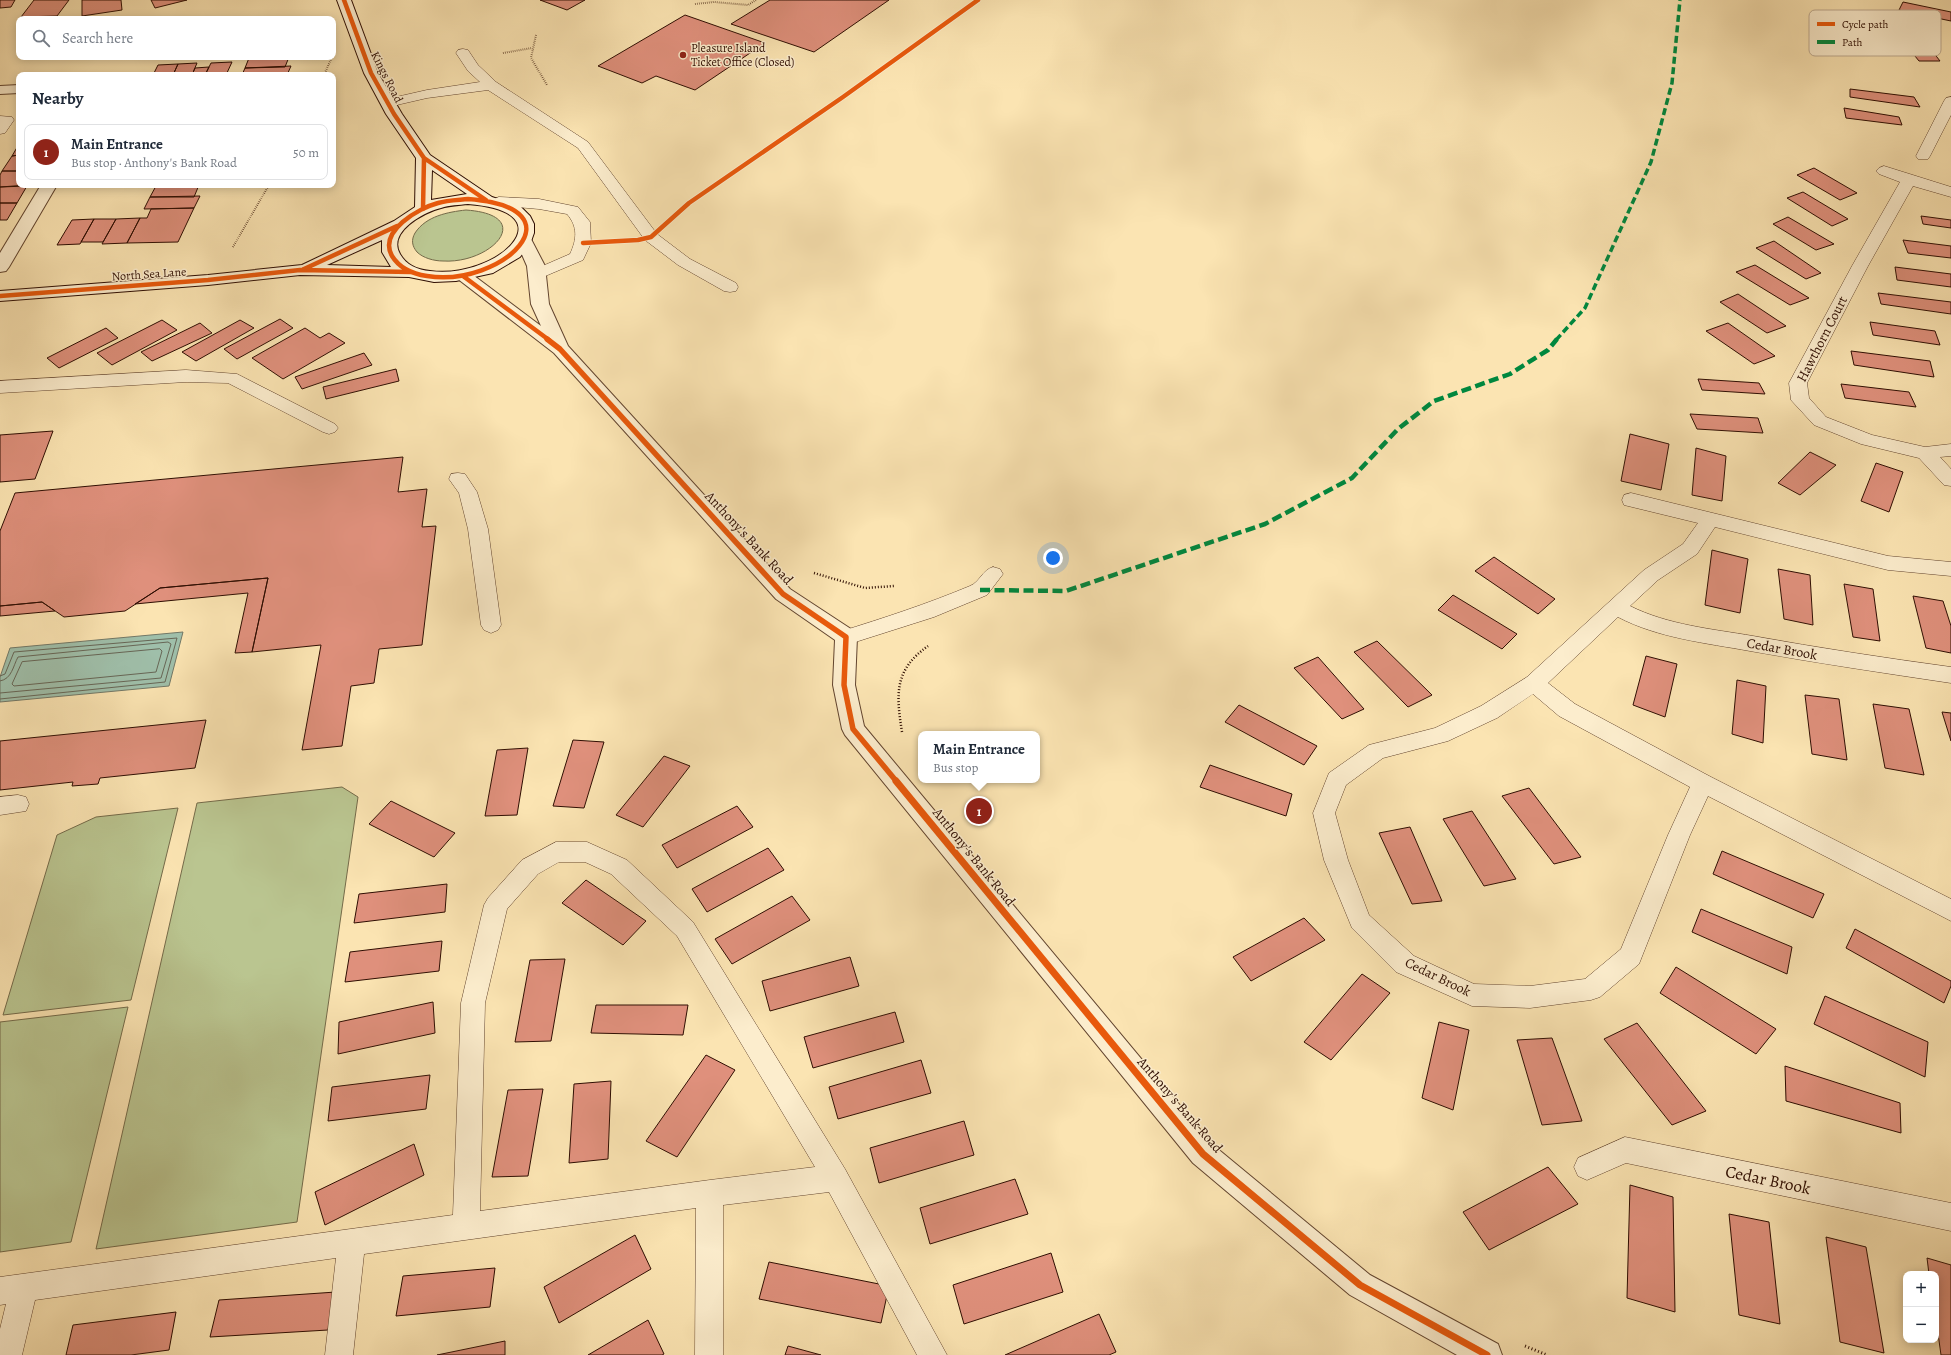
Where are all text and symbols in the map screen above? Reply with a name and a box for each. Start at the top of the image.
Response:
legend [1809,10,1941,56]
search box [16,16,336,60]
text: Cycle path [1842,17,1889,32]
icon: search [30,27,52,49]
text: Search here [62,28,133,48]
text: Path [1842,35,1863,50]
place label: Pleasure Island Ticket Office (Closed) [691,40,794,70]
street label: Kings Road [367,49,407,106]
marker: Pleasure Island Ticket Office (Closed) [678,50,688,60]
text: Nearby [32,87,83,110]
text: Main Entrance [71,134,163,154]
text: 1 [44,144,48,161]
text: 50 m [293,144,319,161]
text: Bus stop · Anthony's Bank Road [71,154,237,171]
street label: North Sea Lane [111,263,187,285]
street label: Hawthorn Court [1792,292,1852,385]
street label: Anthony's Bank Road [700,486,798,589]
your location [1043,548,1063,568]
street label: Cedar Brook [1745,633,1819,665]
popup [918,731,1040,783]
text: Main Entrance [933,739,1025,759]
text: Bus stop [933,759,978,776]
pin: 1 [966,796,992,826]
street label: Anthony's Bank Road [928,803,1020,911]
street label: Cedar Brook [1402,953,1474,1001]
street label: Anthony's Bank Road [1132,1052,1227,1157]
street label: Cedar Brook [1723,1160,1813,1200]
map controls [1903,1271,1939,1343]
button: + [1903,1271,1939,1307]
button: − [1903,1307,1939,1343]

